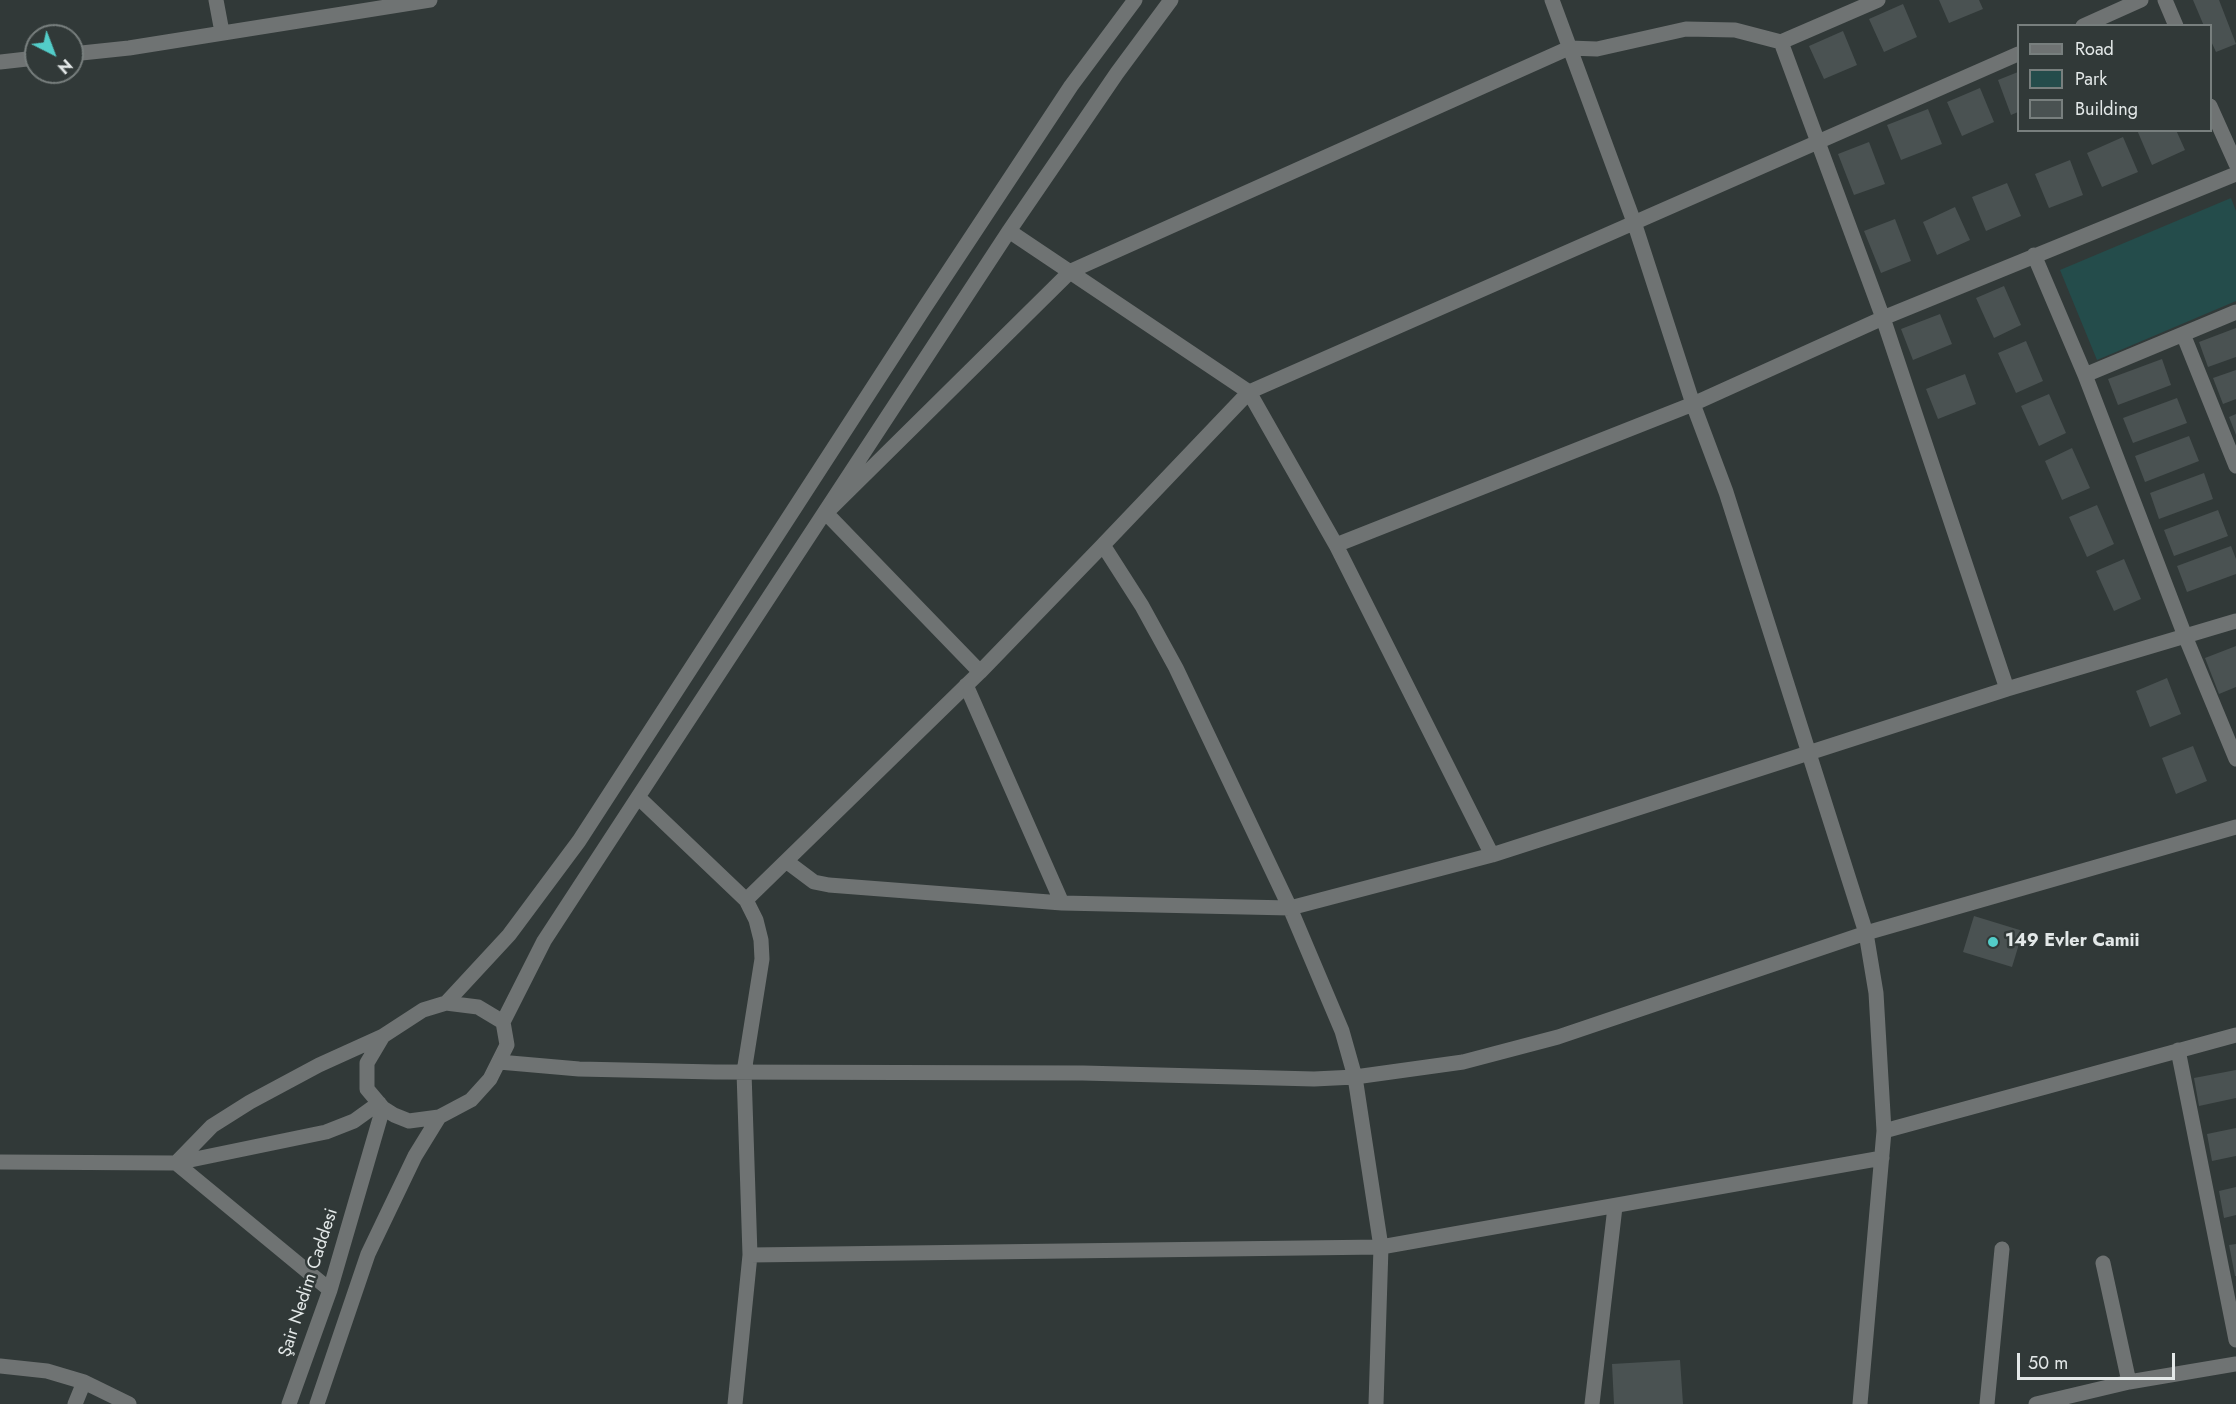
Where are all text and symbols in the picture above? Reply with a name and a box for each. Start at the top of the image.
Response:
north arrow [24,24,84,84]
legend [2017,24,2212,132]
text: Road [2075,36,2114,62]
text: N [53,53,77,79]
text: Park [2075,66,2107,92]
text: Building [2075,96,2138,122]
place label: 149 Evler Camii [2005,931,2139,953]
marker: 149 Evler Camii [1986,935,2000,949]
street label: Şair Nedim Caddesi [275,1206,343,1360]
scale bar [2020,1341,2178,1379]
text: 50 m [2028,1350,2068,1376]

